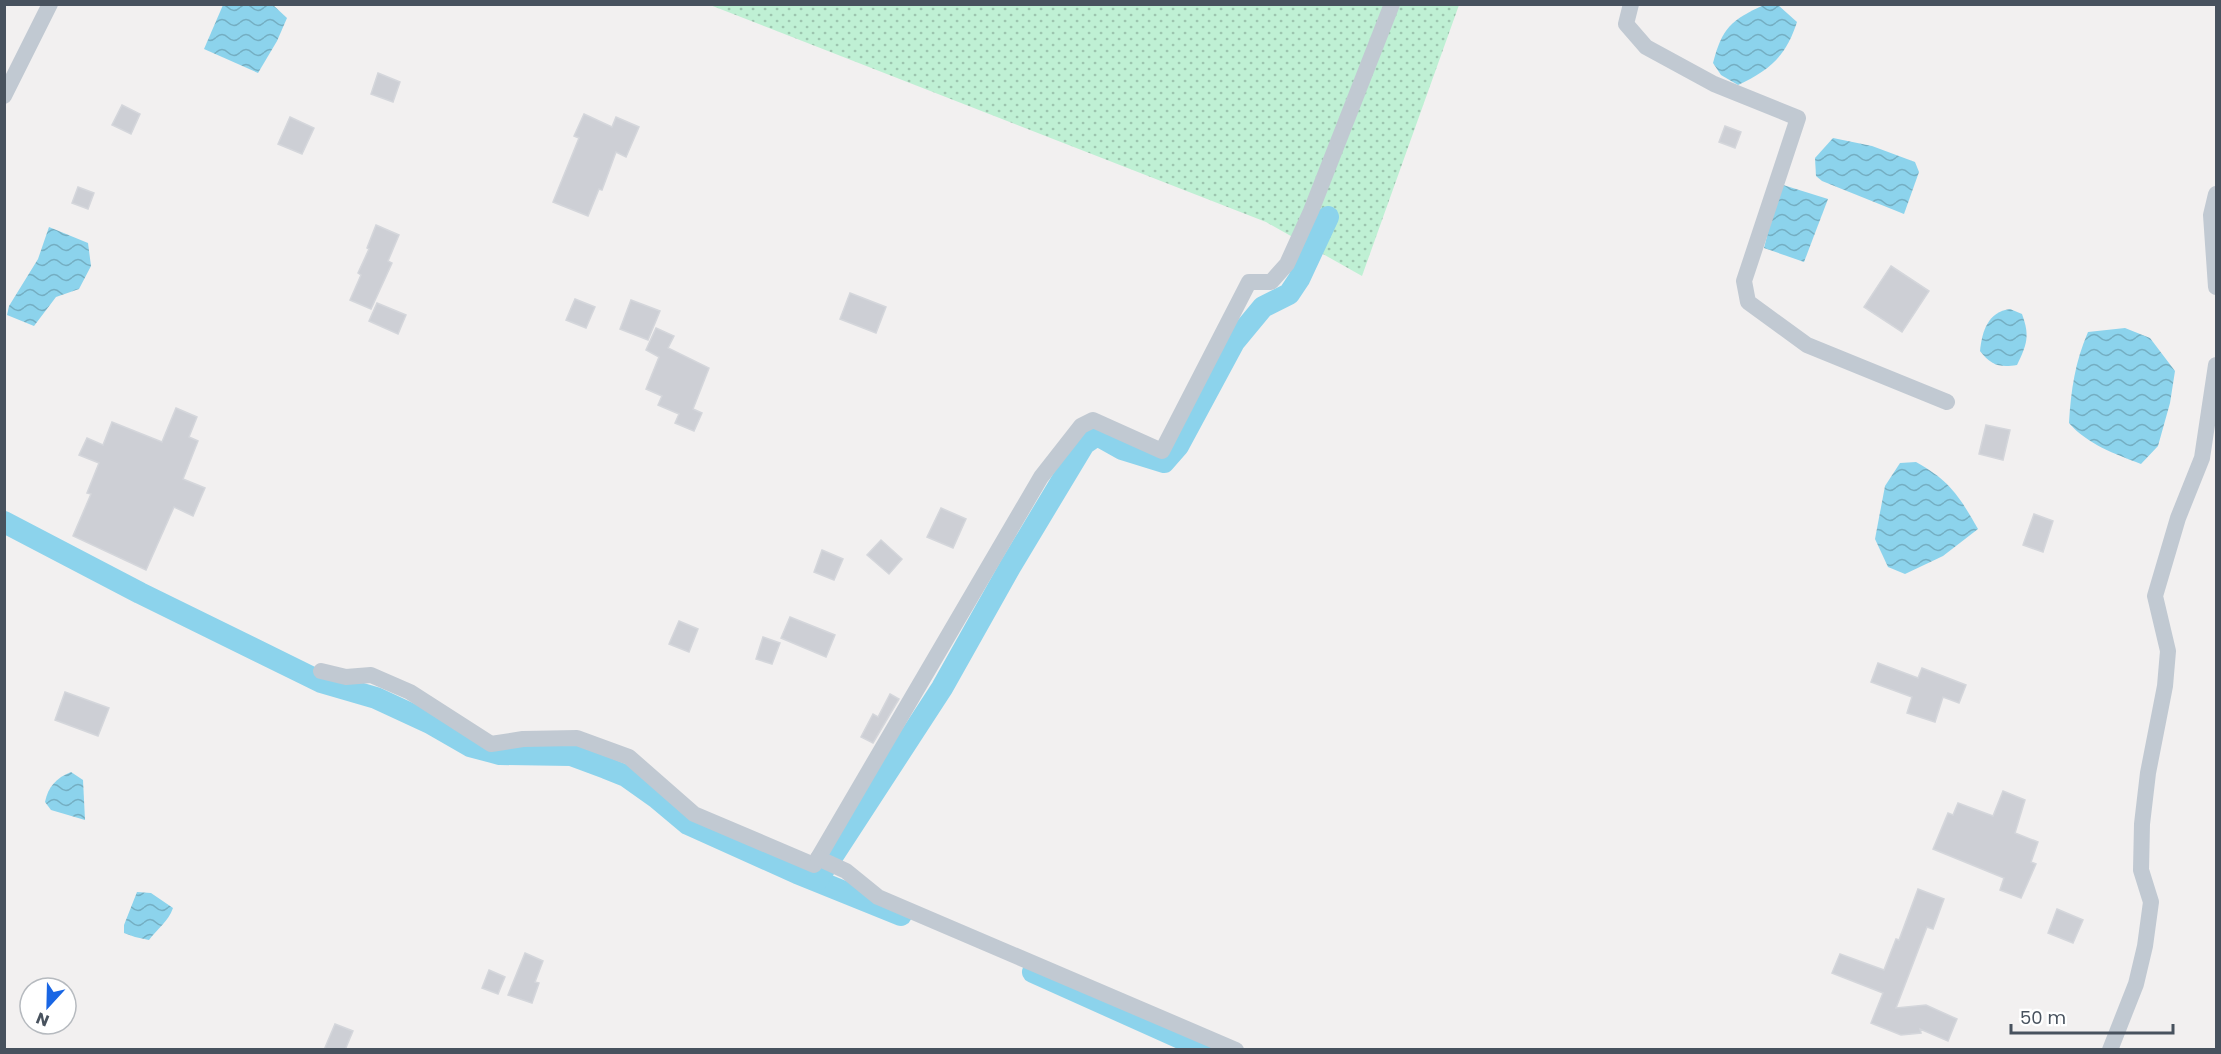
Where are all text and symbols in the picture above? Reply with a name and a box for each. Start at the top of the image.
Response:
north arrow [18,976,78,1036]
scale bar [2011,997,2173,1035]
text: 50 m [2020,1005,2066,1030]
text: N [33,1007,52,1032]

